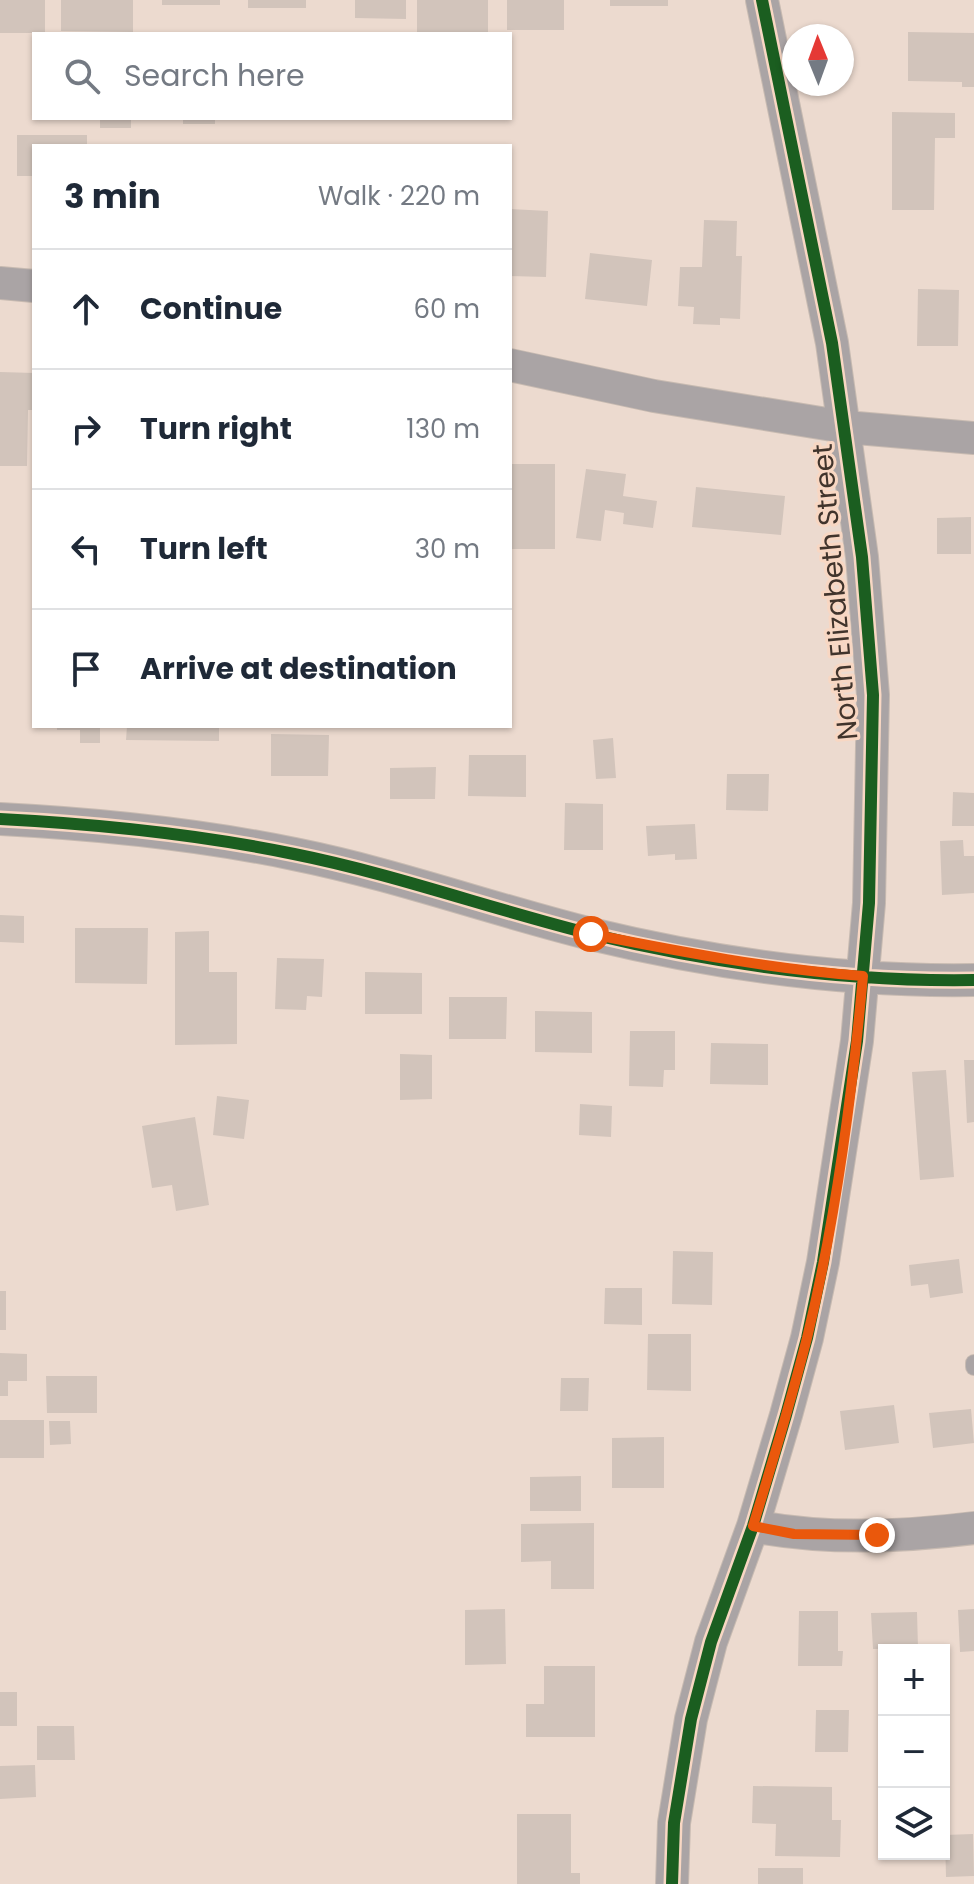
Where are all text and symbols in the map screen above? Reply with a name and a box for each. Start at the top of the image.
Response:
north arrow [782,24,854,96]
search box [32,32,512,120]
icon: search [60,54,104,98]
text: Search here [124,54,305,97]
text: 3 min [64,172,161,220]
text: Walk · 220 m [318,178,480,214]
icon: ahead [64,287,108,331]
text: Continue [140,287,282,330]
text: 60 m [413,291,480,327]
icon: right [64,407,108,451]
text: Turn right [140,407,292,450]
text: 130 m [406,411,480,447]
street label: North Elizabeth Street [803,442,867,742]
icon: left [64,527,108,571]
text: Turn left [140,527,268,570]
text: 30 m [415,531,480,567]
icon: arrive [64,647,108,691]
text: Arrive at destination [140,647,457,690]
route start [573,916,609,952]
route end [859,1517,895,1553]
map controls [878,1644,950,1860]
button: + [878,1644,950,1716]
button: − [878,1716,950,1788]
button: layers [878,1788,950,1860]

